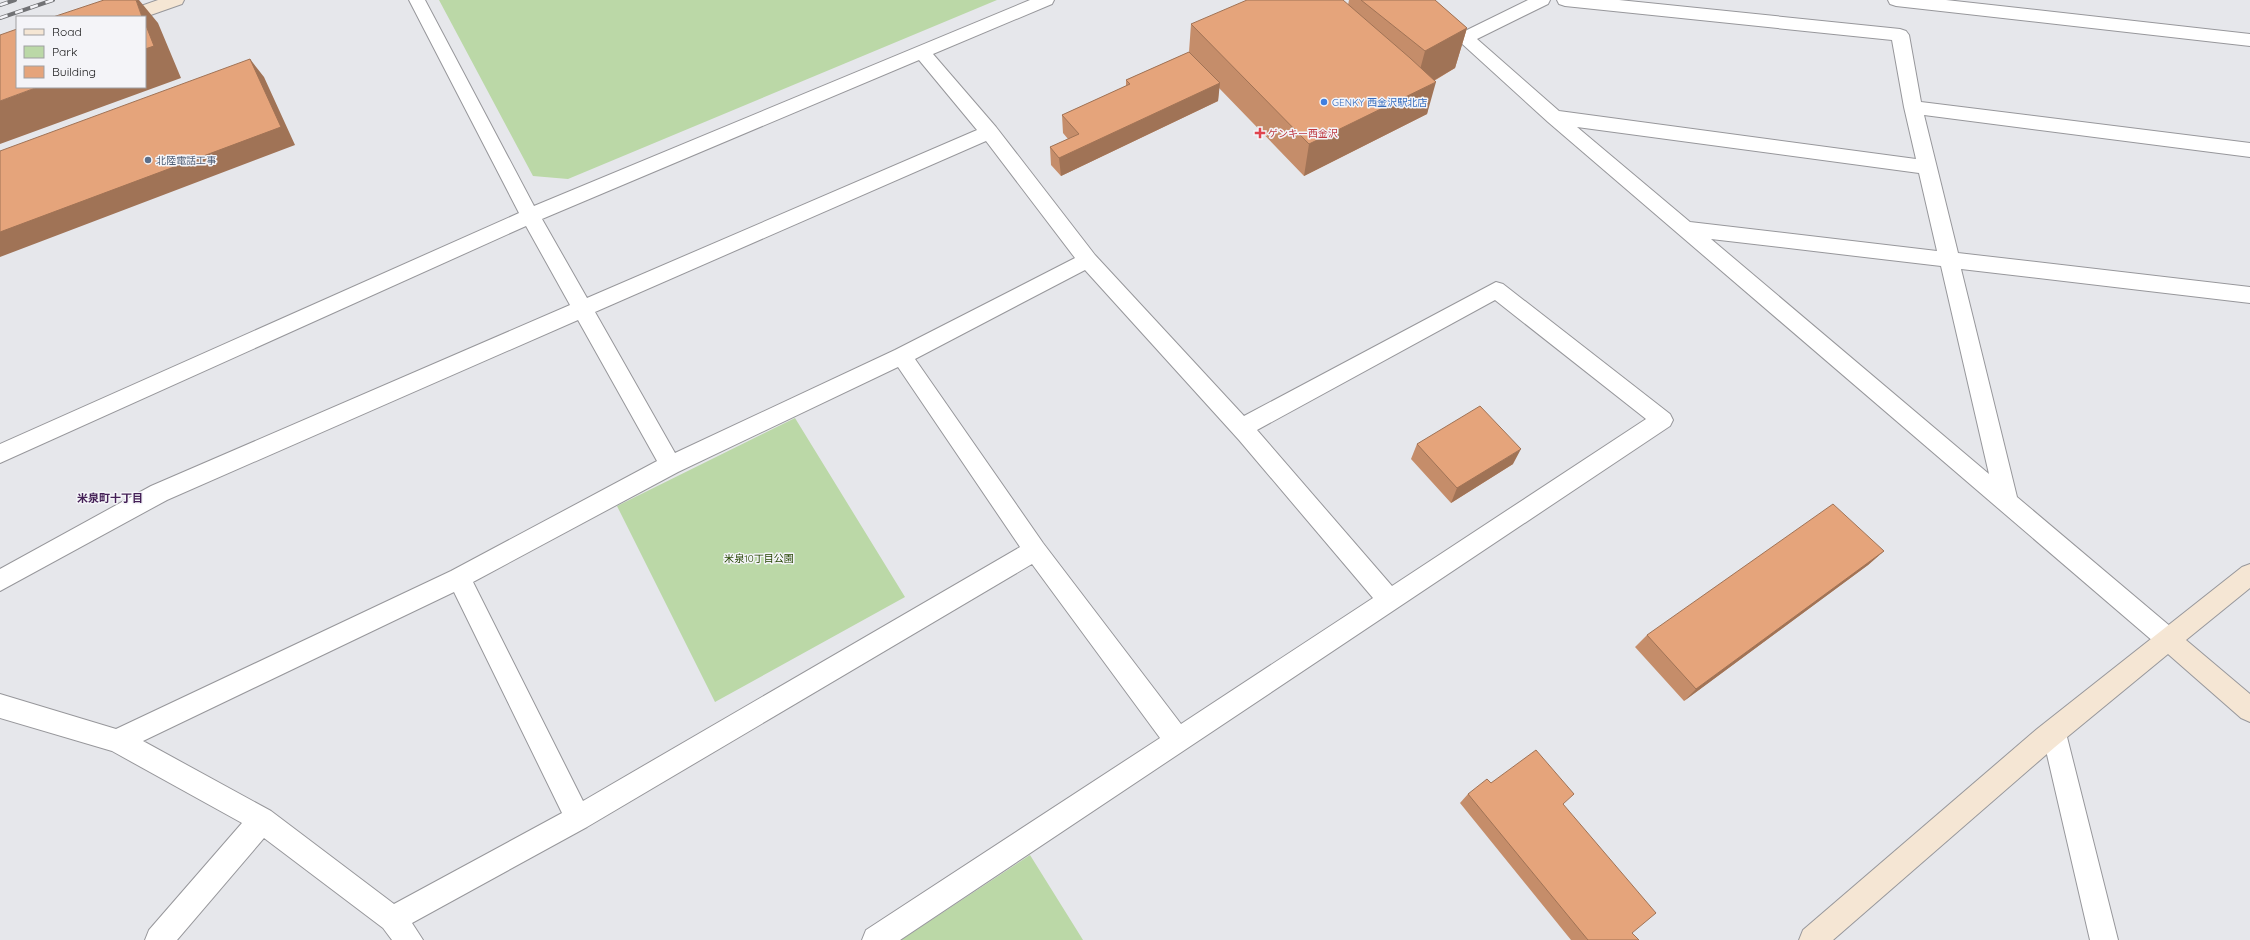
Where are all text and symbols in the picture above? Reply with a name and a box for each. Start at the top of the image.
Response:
legend [16,16,146,88]
text: Road [52,24,82,39]
text: Park [52,44,77,59]
text: Building [52,64,96,79]
place label: GENKY 西金沢駅北店 [1332,96,1427,109]
marker: GENKY 西金沢駅北店 [1319,97,1329,107]
place label: ゲンキー西金沢 [1268,127,1338,140]
marker: ゲンキー西金沢 [1255,128,1265,138]
place label: 北陸電話工事 [156,154,216,167]
marker: 北陸電話工事 [143,155,153,165]
district label: 米泉町十丁目 [77,491,143,505]
park label: 米泉10丁目公園 [724,552,794,565]

